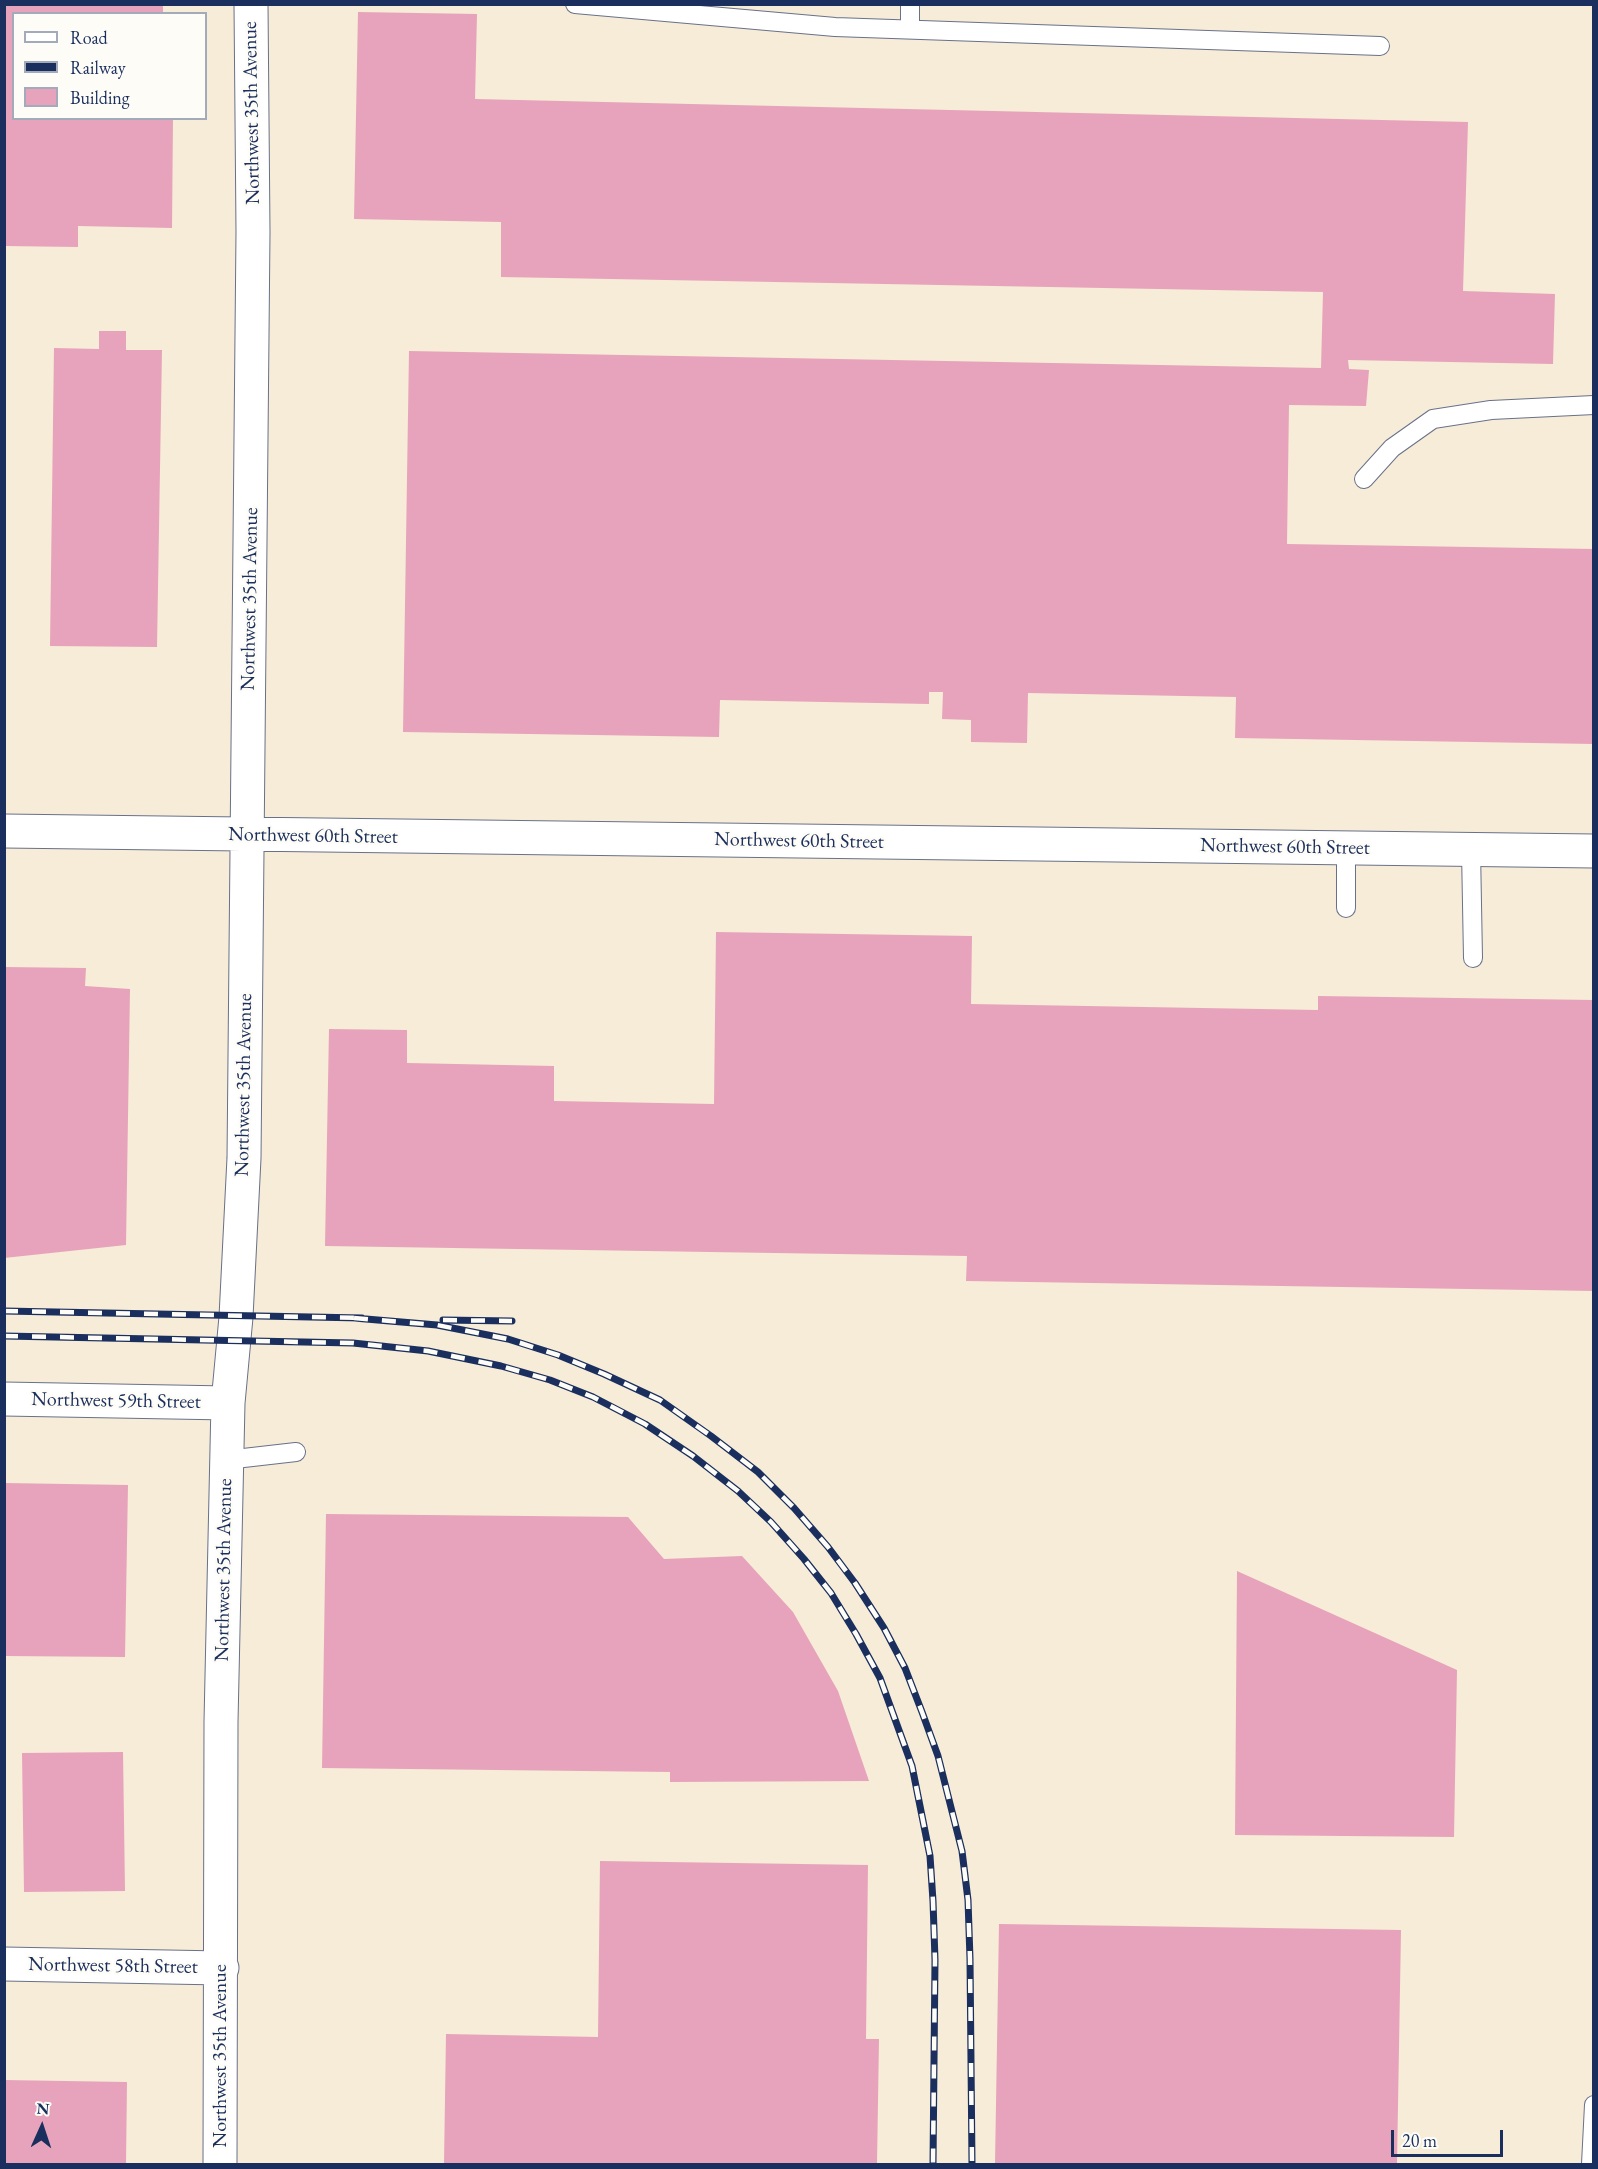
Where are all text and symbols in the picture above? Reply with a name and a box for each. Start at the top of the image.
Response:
legend [12,12,207,120]
street label: Northwest 35th Avenue [238,21,266,205]
text: Road [70,26,108,49]
text: Railway [70,56,126,79]
text: Building [70,86,130,109]
street label: Northwest 35th Avenue [236,507,264,691]
street label: Northwest 60th Street [228,823,398,849]
street label: Northwest 60th Street [714,828,884,854]
street label: Northwest 60th Street [1200,834,1370,860]
street label: Northwest 35th Avenue [230,993,258,1177]
street label: Northwest 59th Street [31,1388,201,1414]
street label: Northwest 35th Avenue [210,1478,238,1662]
street label: Northwest 58th Street [28,1953,198,1979]
street label: Northwest 35th Avenue [209,1964,233,2148]
north arrow [12,2097,72,2157]
text: N [36,2098,50,2119]
scale bar [1394,2118,1506,2156]
text: 20 m [1402,2129,1437,2152]

